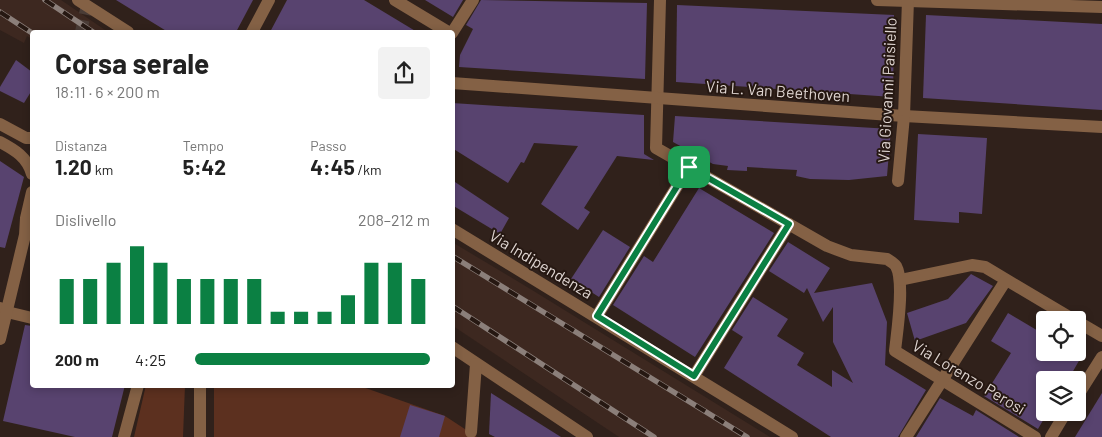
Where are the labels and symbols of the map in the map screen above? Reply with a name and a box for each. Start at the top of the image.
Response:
street label: Via Giovanni Paisiello [873,17,900,163]
street label: Via L. Van Beethoven [705,76,851,105]
pin [668,146,710,188]
street label: Via Indipendenza [486,225,596,302]
street label: Via Lorenzo Perosi [909,335,1029,418]

